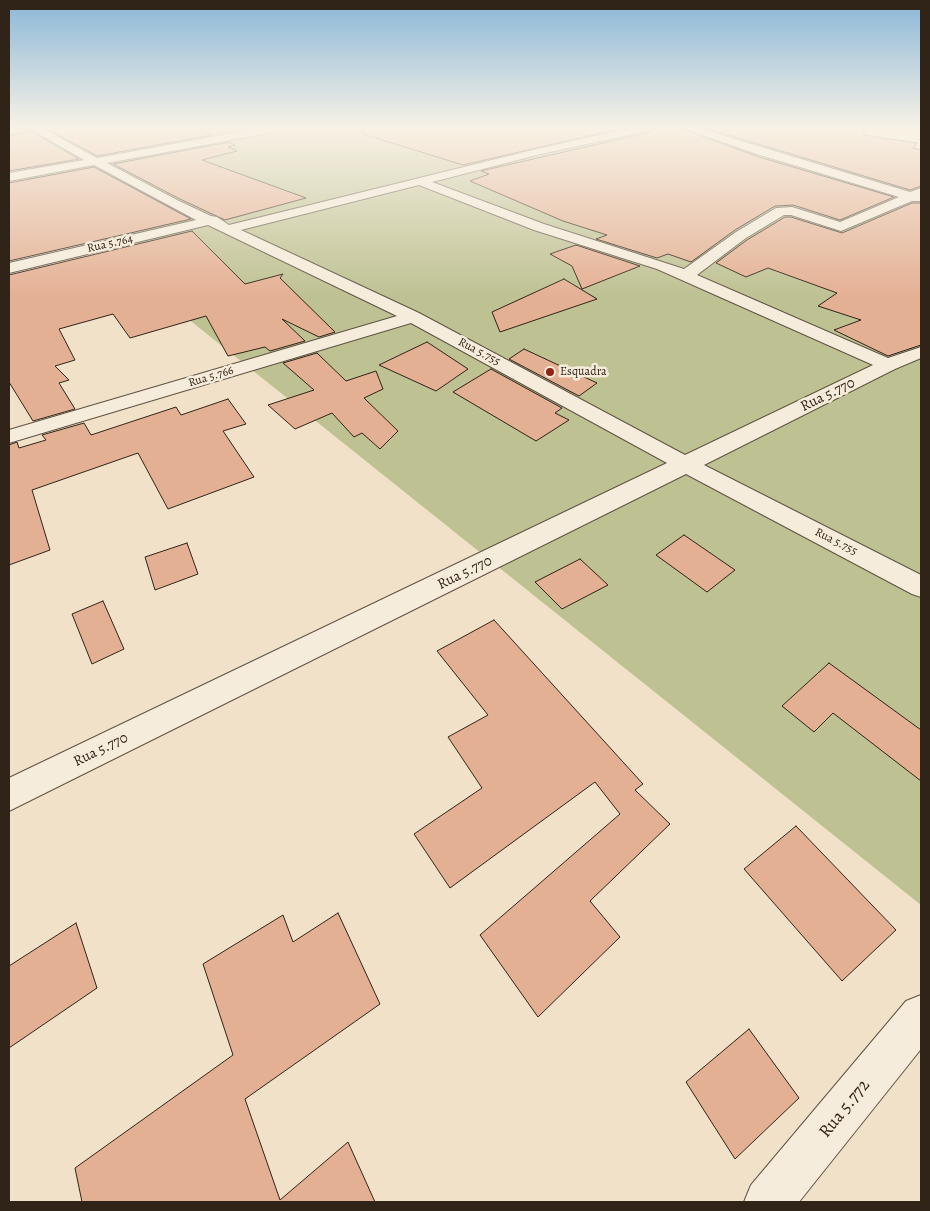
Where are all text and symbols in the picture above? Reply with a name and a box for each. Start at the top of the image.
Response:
street label: Rua 5.764 [86,232,134,256]
street label: Rua 5.755 [455,335,503,369]
street label: Rua 5.766 [187,363,235,391]
place label: Esquadra [560,365,607,379]
marker: Esquadra [544,366,556,378]
street label: Rua 5.770 [798,374,858,416]
street label: Rua 5.755 [812,525,860,559]
street label: Rua 5.770 [435,552,495,594]
street label: Rua 5.770 [71,729,131,771]
street label: Rua 5.772 [815,1075,875,1143]

